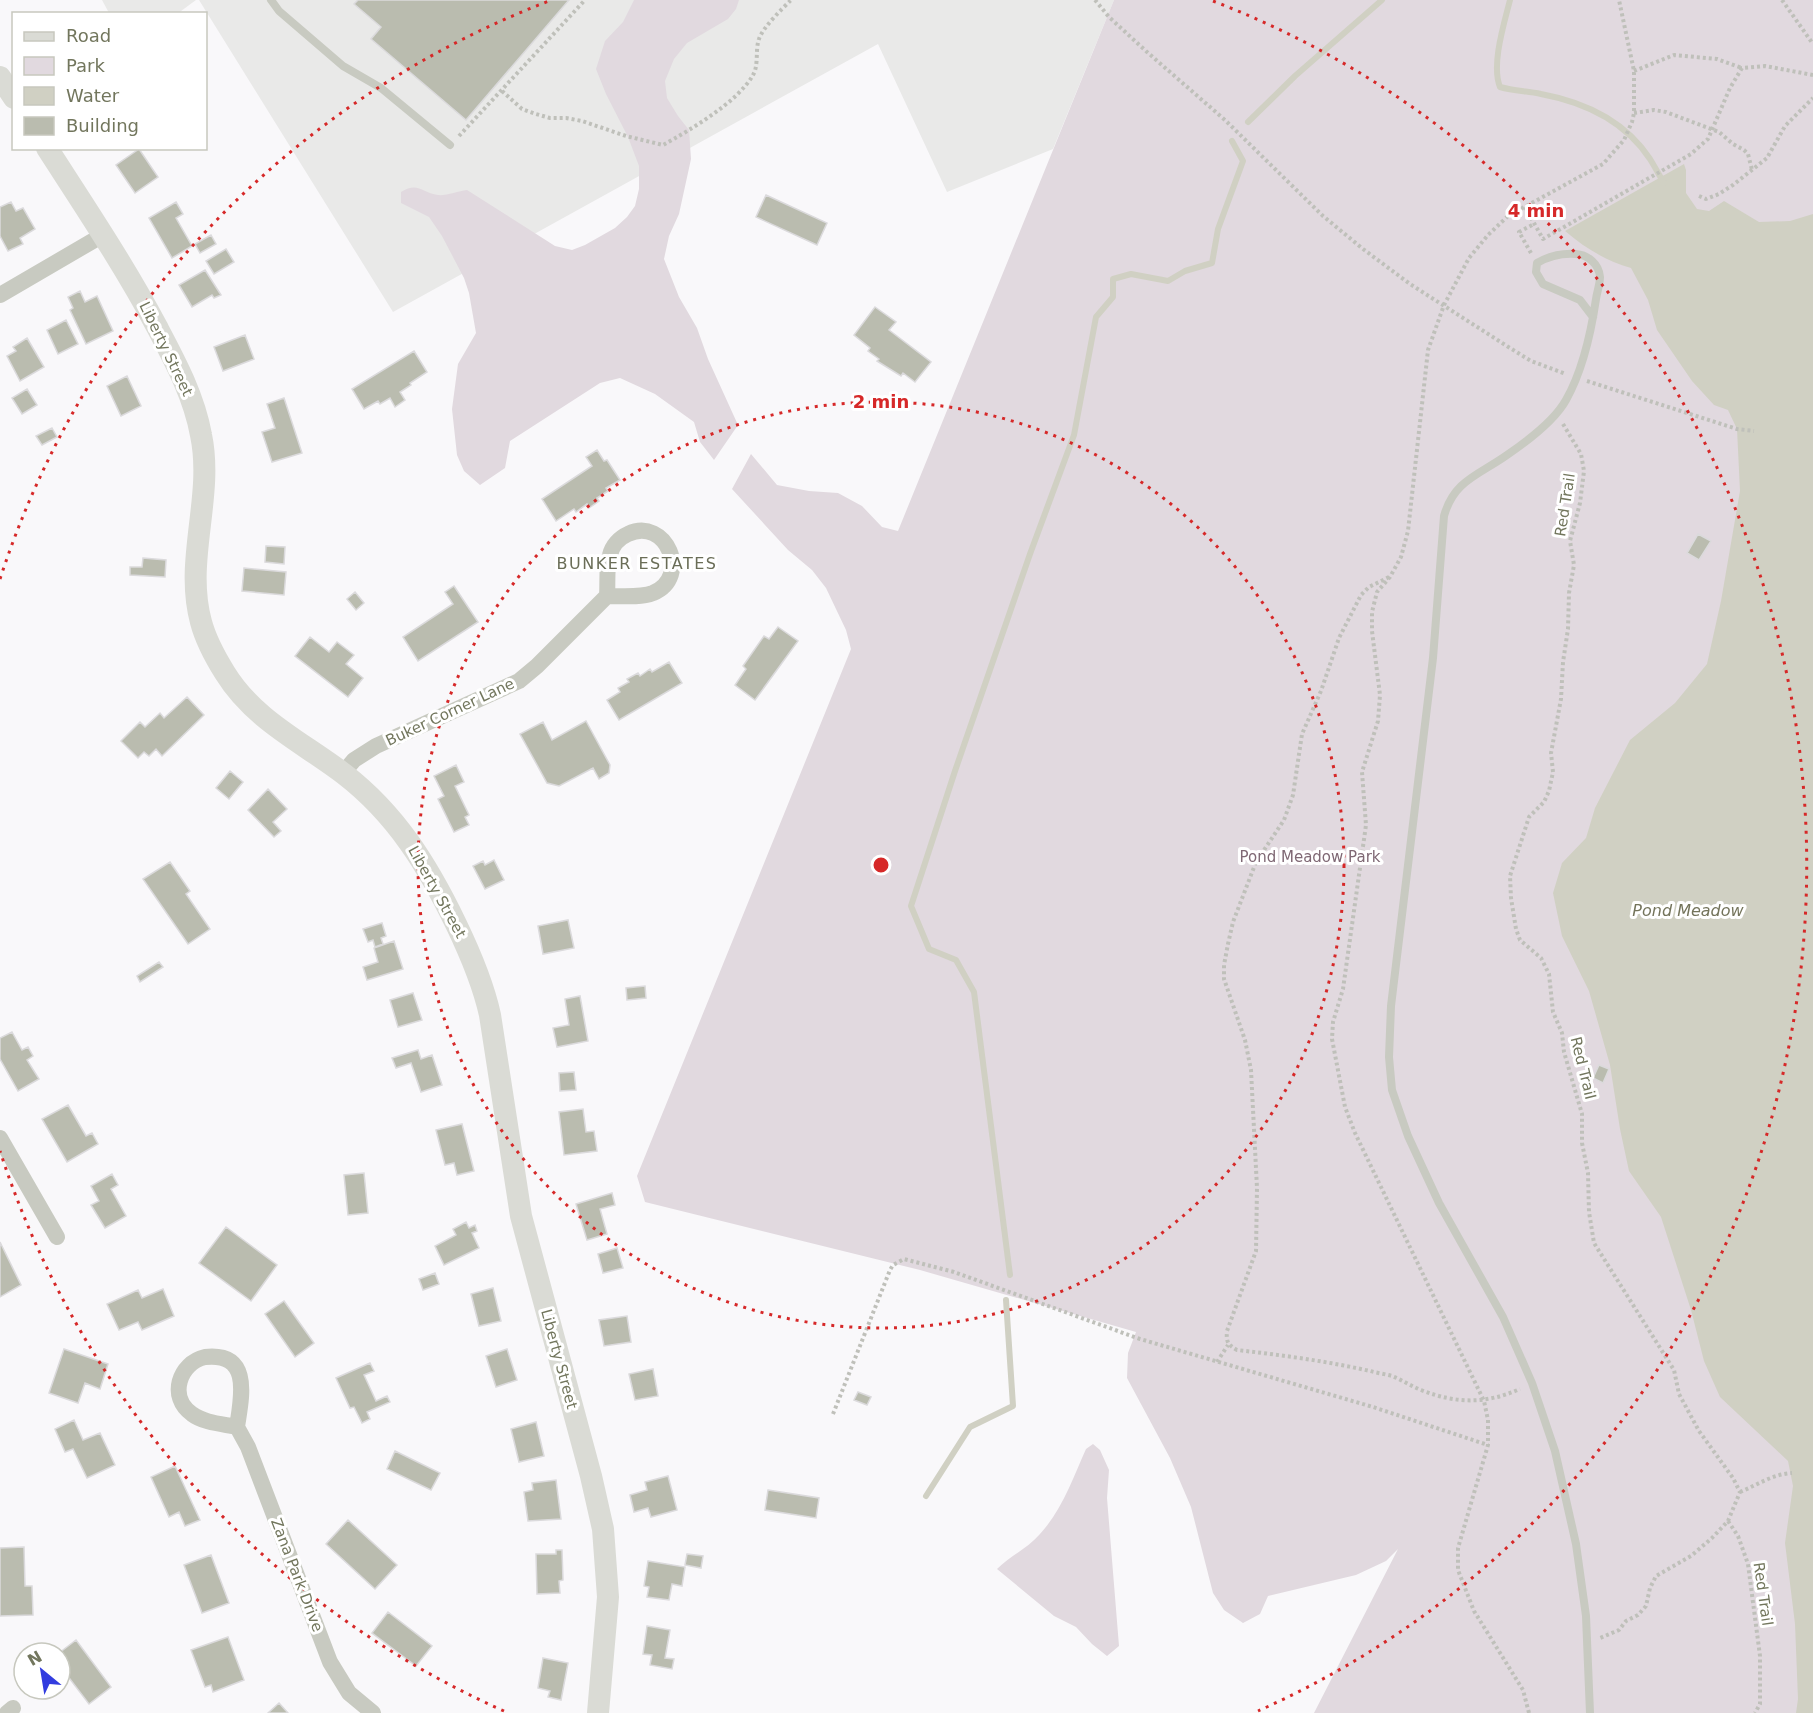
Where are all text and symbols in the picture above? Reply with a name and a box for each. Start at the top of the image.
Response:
legend [12,12,207,150]
text: Road [66,25,111,46]
text: Park [66,55,105,76]
text: Water [66,85,120,106]
text: Building [66,115,139,136]
text: 4 min [1508,200,1564,221]
street label: Liberty Street [135,299,197,399]
text: 2 min [853,391,909,412]
street label: Red Trail [1551,472,1579,538]
district label: BUNKER ESTATES [557,554,718,573]
street label: Buker Corner Lane [383,674,517,750]
street label: Liberty Street [404,843,470,941]
park label: Pond Meadow Park [1240,848,1381,866]
centre of rings [871,855,891,875]
water label: Pond Meadow [1632,901,1745,920]
street label: Red Trail [1567,1035,1599,1101]
street label: Liberty Street [537,1307,581,1411]
street label: Zana Park Drive [267,1516,327,1634]
street label: Red Trail [1750,1561,1776,1627]
north arrow [12,1641,72,1701]
text: N [24,1647,45,1670]

